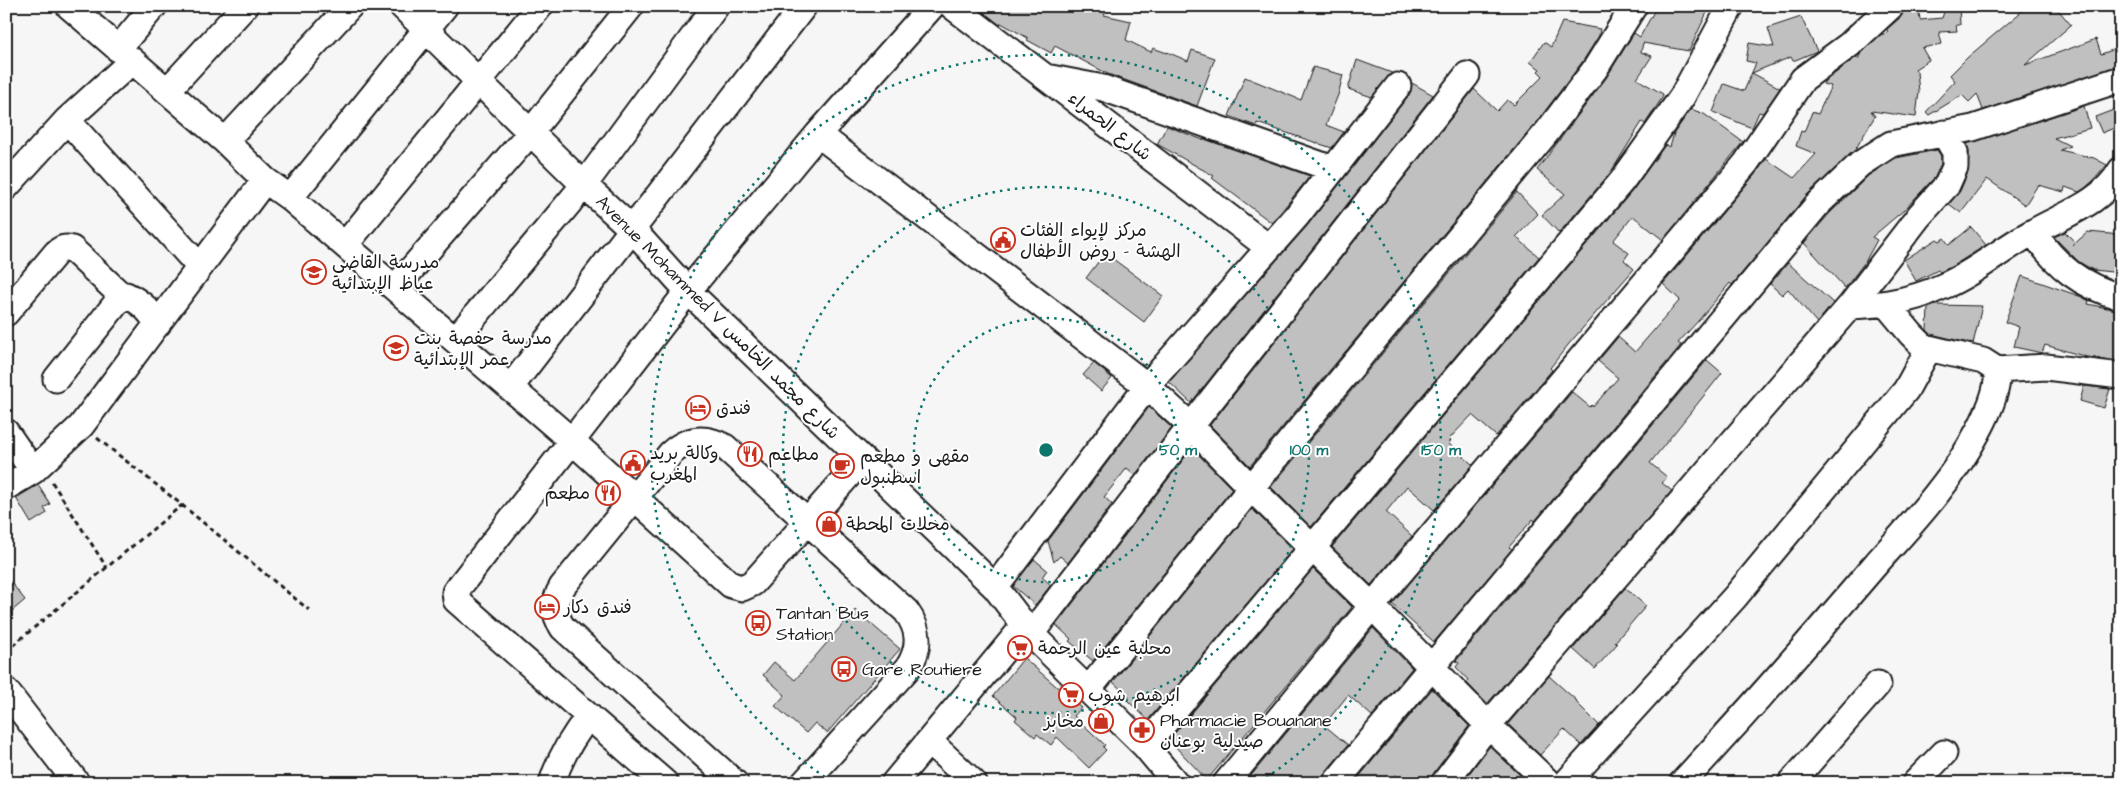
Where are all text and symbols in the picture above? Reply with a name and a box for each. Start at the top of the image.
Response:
street label: شارع الحمراء [1063,86,1157,167]
street label: Avenue Mohammed V شارع محمد الخامس [590,190,845,445]
place label: مركز لإيواء الفئات الهشة - روض الأطفال [1020,218,1181,264]
public building icon: مركز لإيواء الفئات الهشة - روض الأطفال [990,227,1016,253]
place label: مدرسة القاضي عياظ الإبتدائية [332,250,439,296]
school or university icon: مدرسة القاضي عياظ الإبتدائية [301,259,327,285]
place label: مدرسة حفصة بنت عمر الإبتدائية [414,326,552,372]
school or university icon: مدرسة حفصة بنت عمر الإبتدائية [383,335,409,361]
hotel icon: فندق [685,395,711,421]
place label: فندق [716,396,751,421]
text: 50 m [1159,440,1197,461]
text: 100 m [1290,440,1329,461]
text: 150 m [1421,440,1461,461]
place label: وكالة بريد المغرب [650,441,719,487]
restaurant icon: مطاعم [737,441,763,467]
centre of rings [1037,441,1055,459]
place label: مطاعم [768,442,819,468]
place label: مقهى و مطعم اسطنبول [860,444,969,490]
public building icon: وكالة بريد المغرب [620,450,646,476]
cafe icon: مقهى و مطعم اسطنبول [829,453,855,479]
restaurant icon: مطعم [595,480,621,506]
place label: مطعم [544,481,590,507]
shop icon: محلات المحطة [816,511,842,537]
place label: محلات المحطة [846,512,950,537]
hotel icon: فندق دكار [534,594,560,620]
place label: فندق دكار [562,595,632,620]
place label: Tantan Bus Station [776,601,869,647]
bus stop icon: Tantan Bus Station [745,610,771,636]
supermarket icon: محلبة عين الرحمة [1007,635,1033,661]
place label: محلبة عين الرحمة [1038,636,1171,661]
bus stop icon: Gare Routiere [831,656,857,682]
place label: Gare Routiere [862,657,982,682]
supermarket icon: ابرهيم شوب [1058,682,1084,708]
place label: ابرهيم شوب [1088,683,1180,709]
shop icon: مخابز [1088,708,1114,734]
place label: Pharmacie Bouanane صيدلية بوعنان [1160,708,1332,754]
place label: مخابز [1042,709,1084,734]
pharmacy icon: Pharmacie Bouanane صيدلية بوعنان [1129,717,1155,743]

